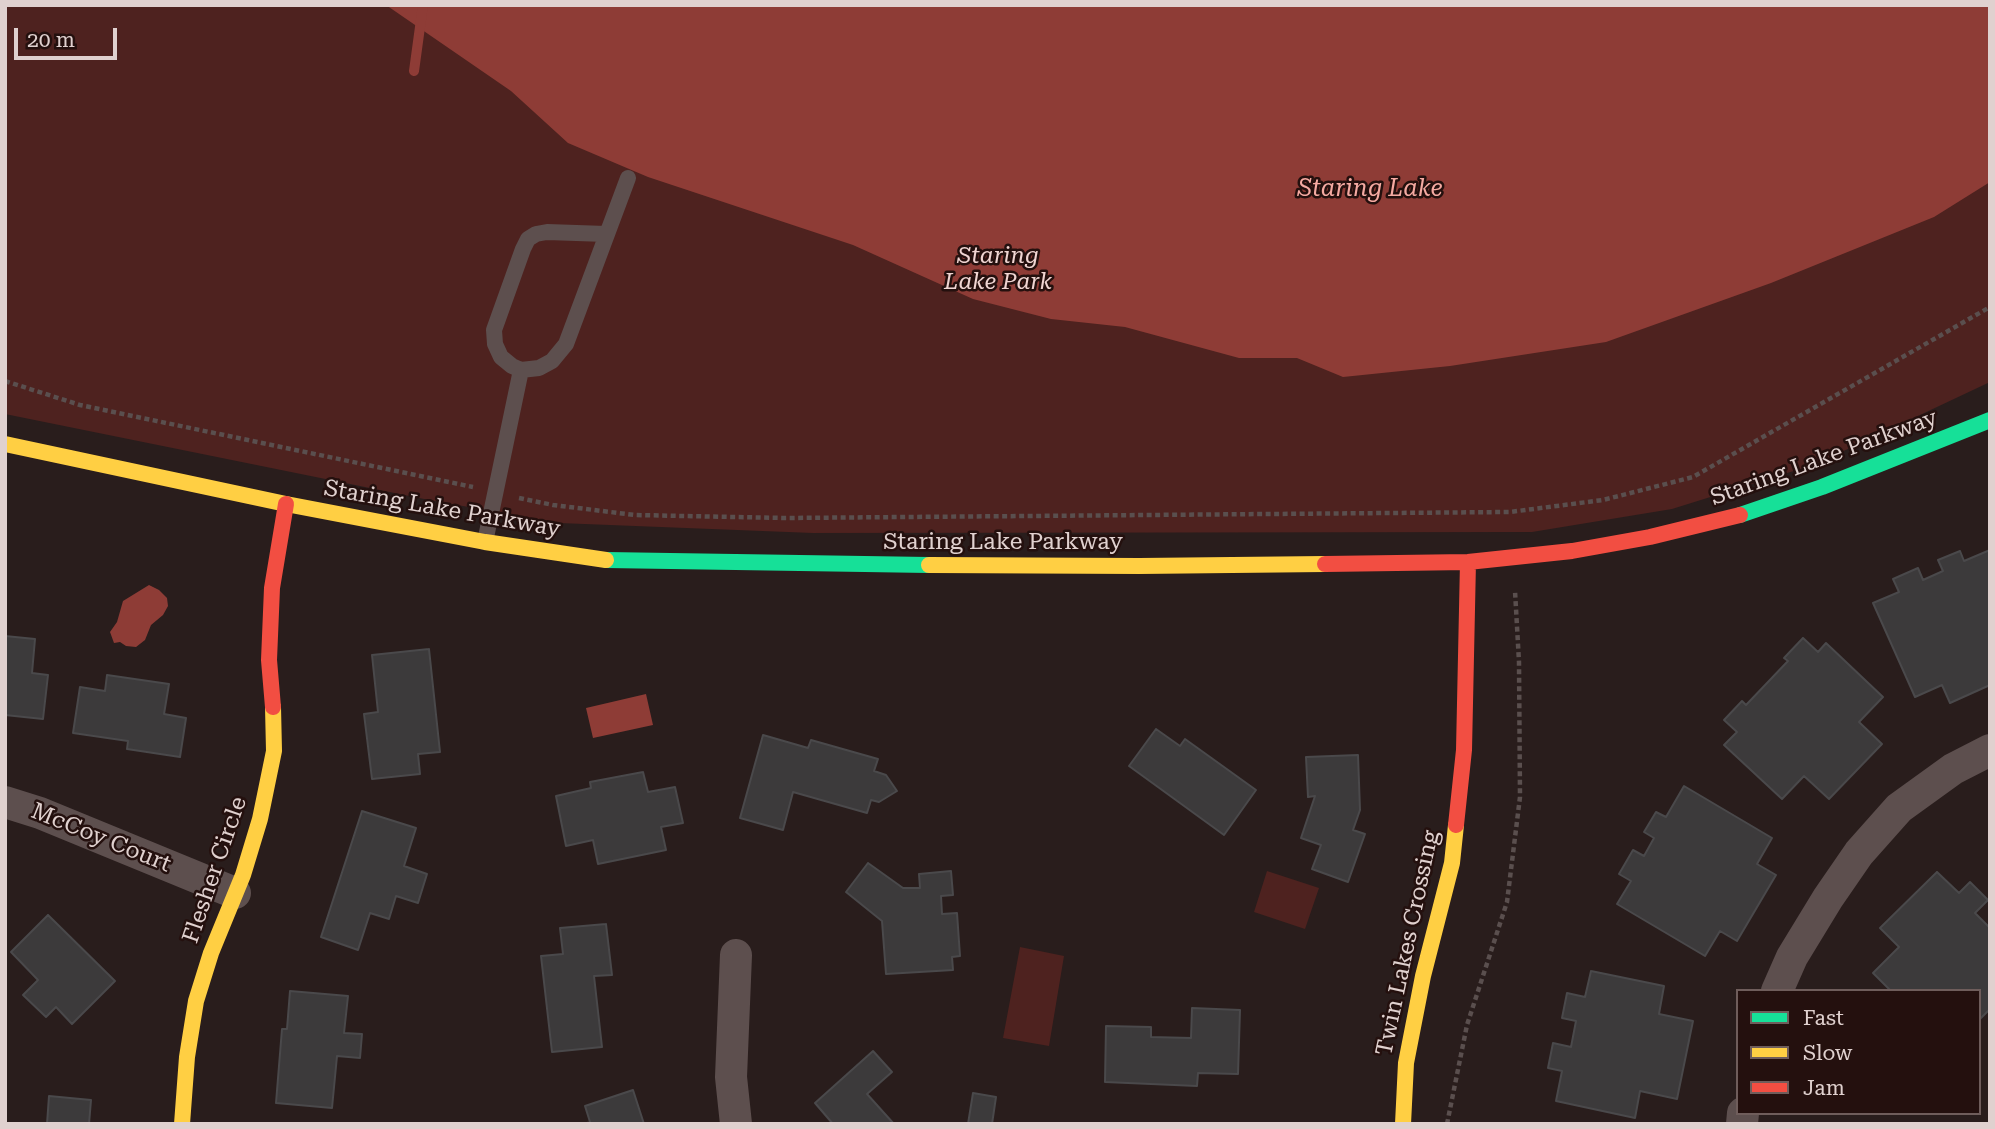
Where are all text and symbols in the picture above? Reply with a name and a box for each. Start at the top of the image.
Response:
scale bar [18,14,121,58]
text: 20 m [27,28,75,52]
water label: Staring Lake [1297,175,1443,203]
park label: Staring Lake Park [944,242,1052,296]
street label: Staring Lake Parkway [1707,404,1941,512]
street label: Staring Lake Parkway [322,475,562,543]
street label: Staring Lake Parkway [883,528,1123,556]
street label: Flesher Circle [177,793,253,947]
street label: McCoy Court [27,797,175,879]
street label: Twin Lakes Crossing [1371,828,1445,1058]
legend [1736,989,1981,1115]
text: Fast [1803,1006,1844,1030]
text: Slow [1803,1041,1852,1065]
text: Jam [1803,1076,1845,1100]

